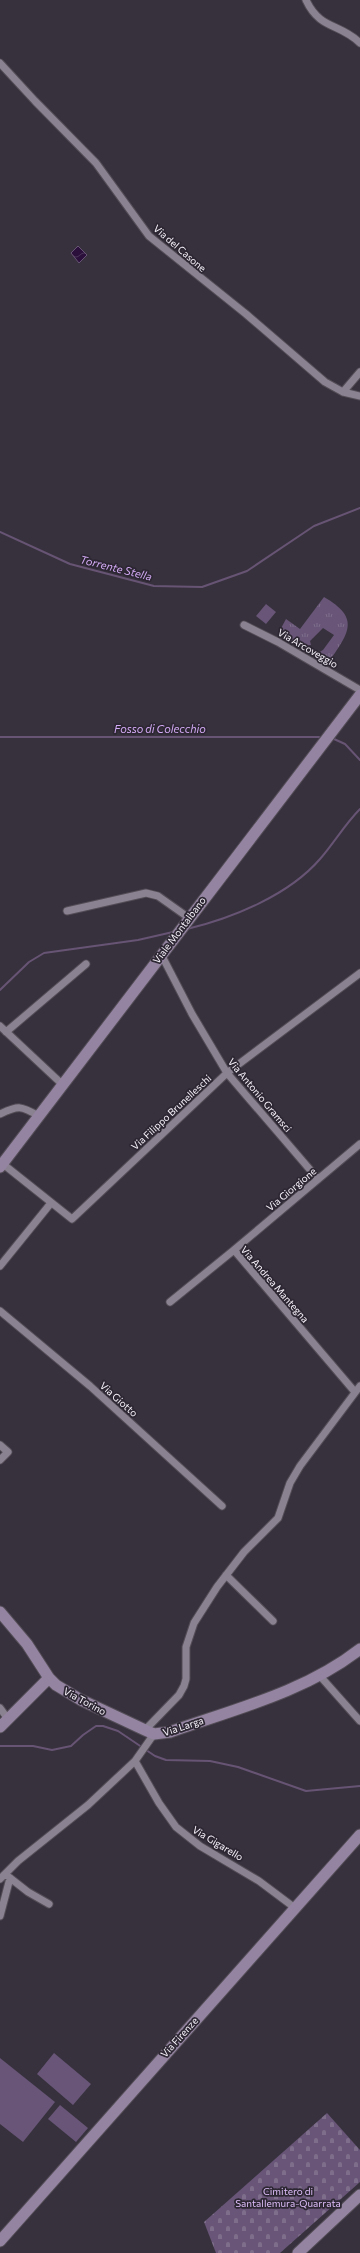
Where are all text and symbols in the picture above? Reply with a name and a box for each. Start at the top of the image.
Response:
street label: Via del Casone [151,222,209,274]
water label: Torrente Stella [79,552,154,583]
street label: Via Arcoveggio [276,626,340,670]
water label: Fosso di Colecchio [114,722,206,735]
street label: Viale Montalbano [150,894,208,966]
street label: Via Antonio Gramsci [226,1056,294,1134]
street label: Via Filippo Brunelleschi [129,1072,213,1152]
street label: Via Giorgione [264,1165,318,1213]
street label: Via Andrea Mantegna [239,1243,311,1325]
street label: Via Giotto [98,1379,140,1419]
street label: Via Torino [62,1685,108,1717]
street label: Via Larga [161,1714,205,1738]
street label: Via Gigarello [190,1823,246,1863]
street label: Via Firenze [158,2014,200,2060]
park label: Cimitero di Santallemura-Quarrata [235,2185,341,2209]

